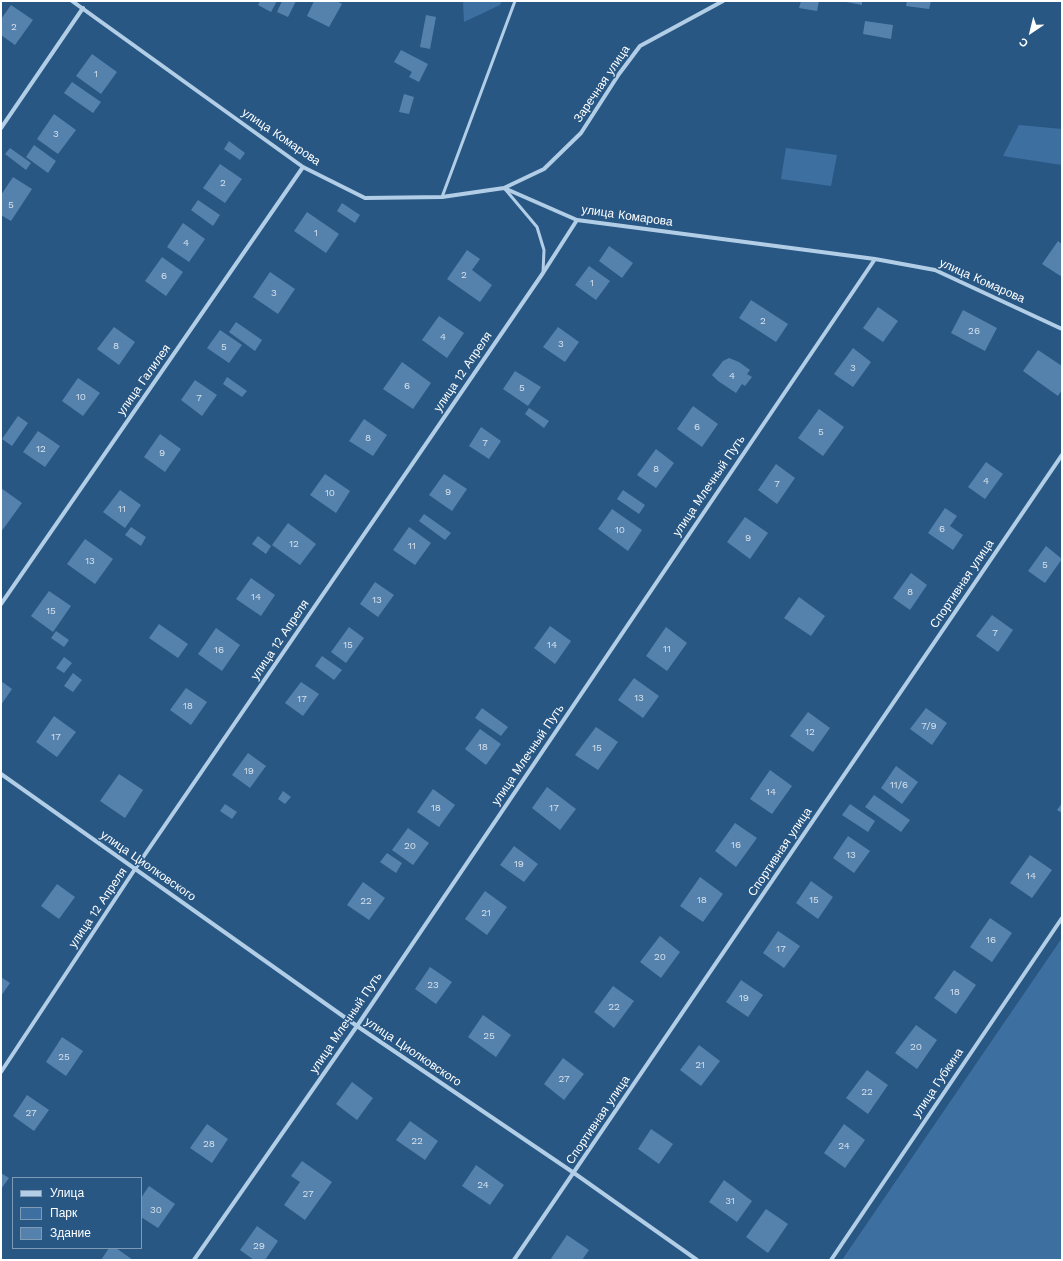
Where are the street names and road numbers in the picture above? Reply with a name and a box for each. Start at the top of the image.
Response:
street label: Заречная улица [571,43,633,125]
street label: улица Комарова [239,105,323,169]
street label: улица Комарова [580,202,674,230]
street label: улица Комарова [937,256,1027,306]
street label: улица 12 Апреля [431,329,495,415]
street label: улица Галилея [114,342,174,418]
street label: улица Млечный Путь [670,433,748,539]
street label: Спортивная улица [927,537,997,631]
street label: улица 12 Апреля [248,597,312,683]
street label: улица Млечный Путь [489,702,567,808]
street label: Спортивная улица [745,805,815,899]
street label: улица Циолковского [97,828,199,904]
street label: улица 12 Апреля [66,865,130,951]
street label: улица Млечный Путь [307,970,385,1076]
street label: улица Циолковского [362,1014,464,1090]
street label: улица Губкина [909,1045,967,1121]
street label: Спортивная улица [563,1073,633,1167]

